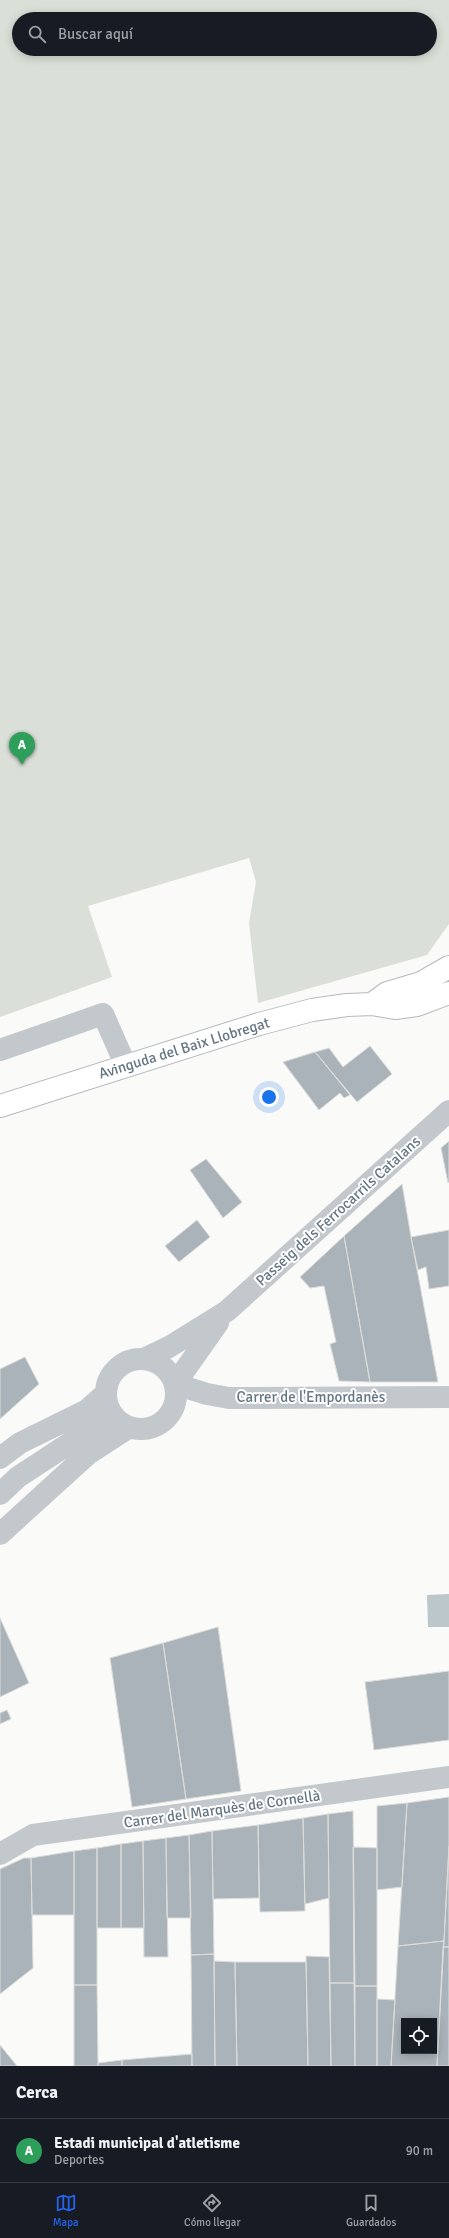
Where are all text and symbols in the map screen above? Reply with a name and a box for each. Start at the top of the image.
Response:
search box [12,12,437,56]
icon: search [26,23,48,45]
text: Buscar aquí [58,25,133,43]
pin: A [9,732,35,765]
street label: Avinguda del Baix Llobregat [96,1013,272,1083]
your location [259,1087,279,1107]
street label: Passeig dels Ferrocarrils Catalans [252,1132,424,1290]
street label: Carrer de l'Empordanès [237,1388,386,1406]
street label: Carrer del Marquès de Cornellà [123,1786,321,1832]
map controls [401,2018,437,2054]
button: locate [401,2018,437,2054]
text: Cerca [16,2082,58,2103]
text: Estadi municipal d'atletisme [54,2134,240,2152]
text: A [25,2143,33,2159]
text: 90 m [406,2143,433,2159]
text: Deportes [54,2152,104,2168]
tab: Mapa [53,2192,79,2229]
tab: Cómo llegar [184,2192,240,2229]
tab: Guardados [346,2192,396,2229]

